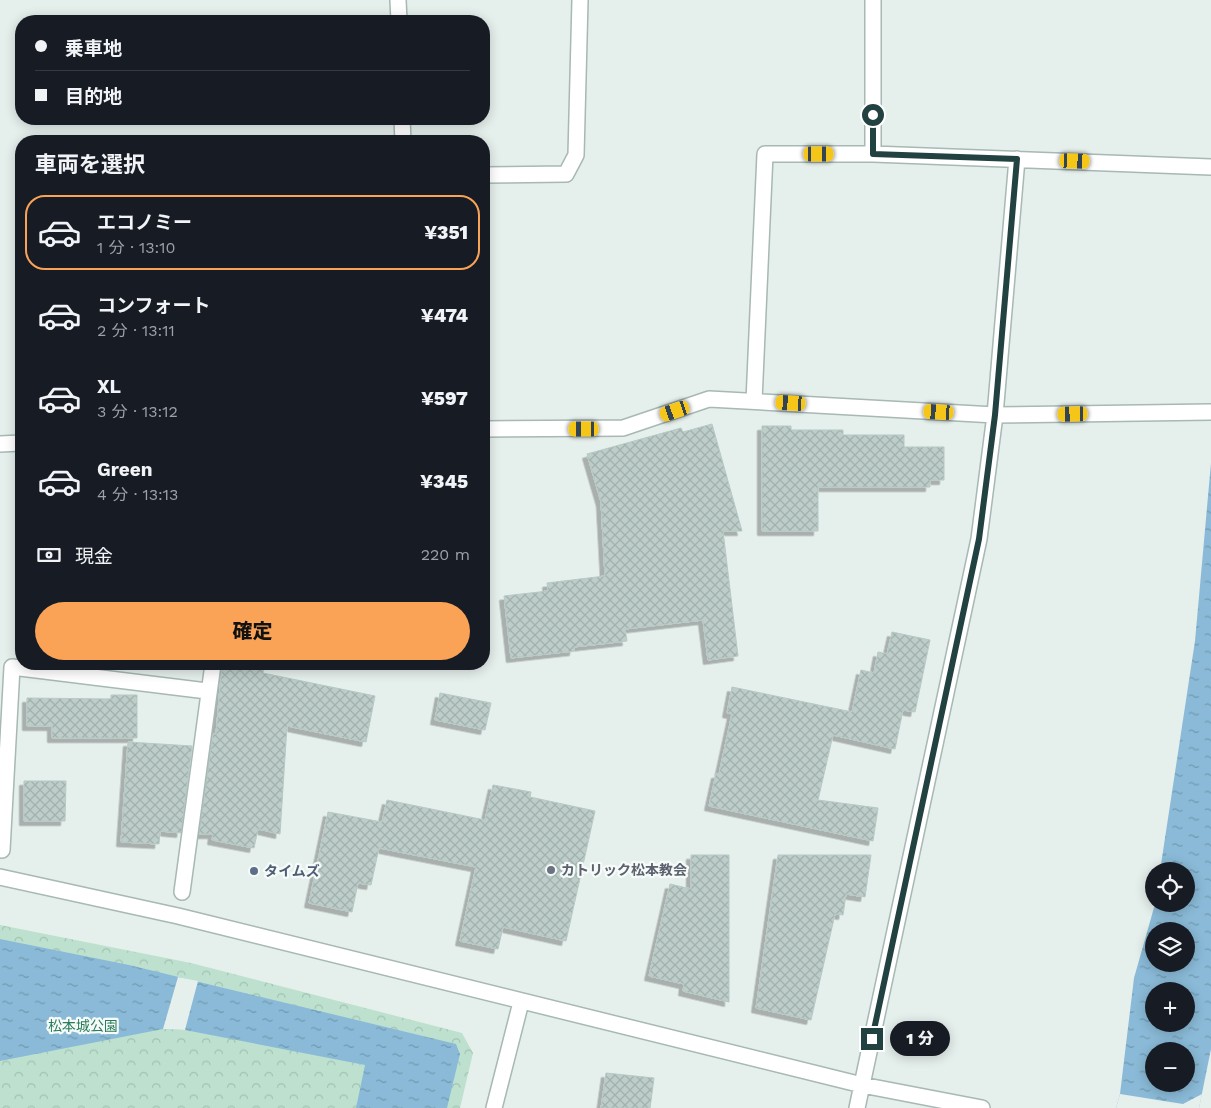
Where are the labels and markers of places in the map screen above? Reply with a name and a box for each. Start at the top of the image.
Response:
place label: カトリック松本教会 [561,862,687,878]
place label: タイムズ [264,863,320,879]
marker: カトリック松本教会 [545,864,557,876]
marker: タイムズ [248,865,260,877]

